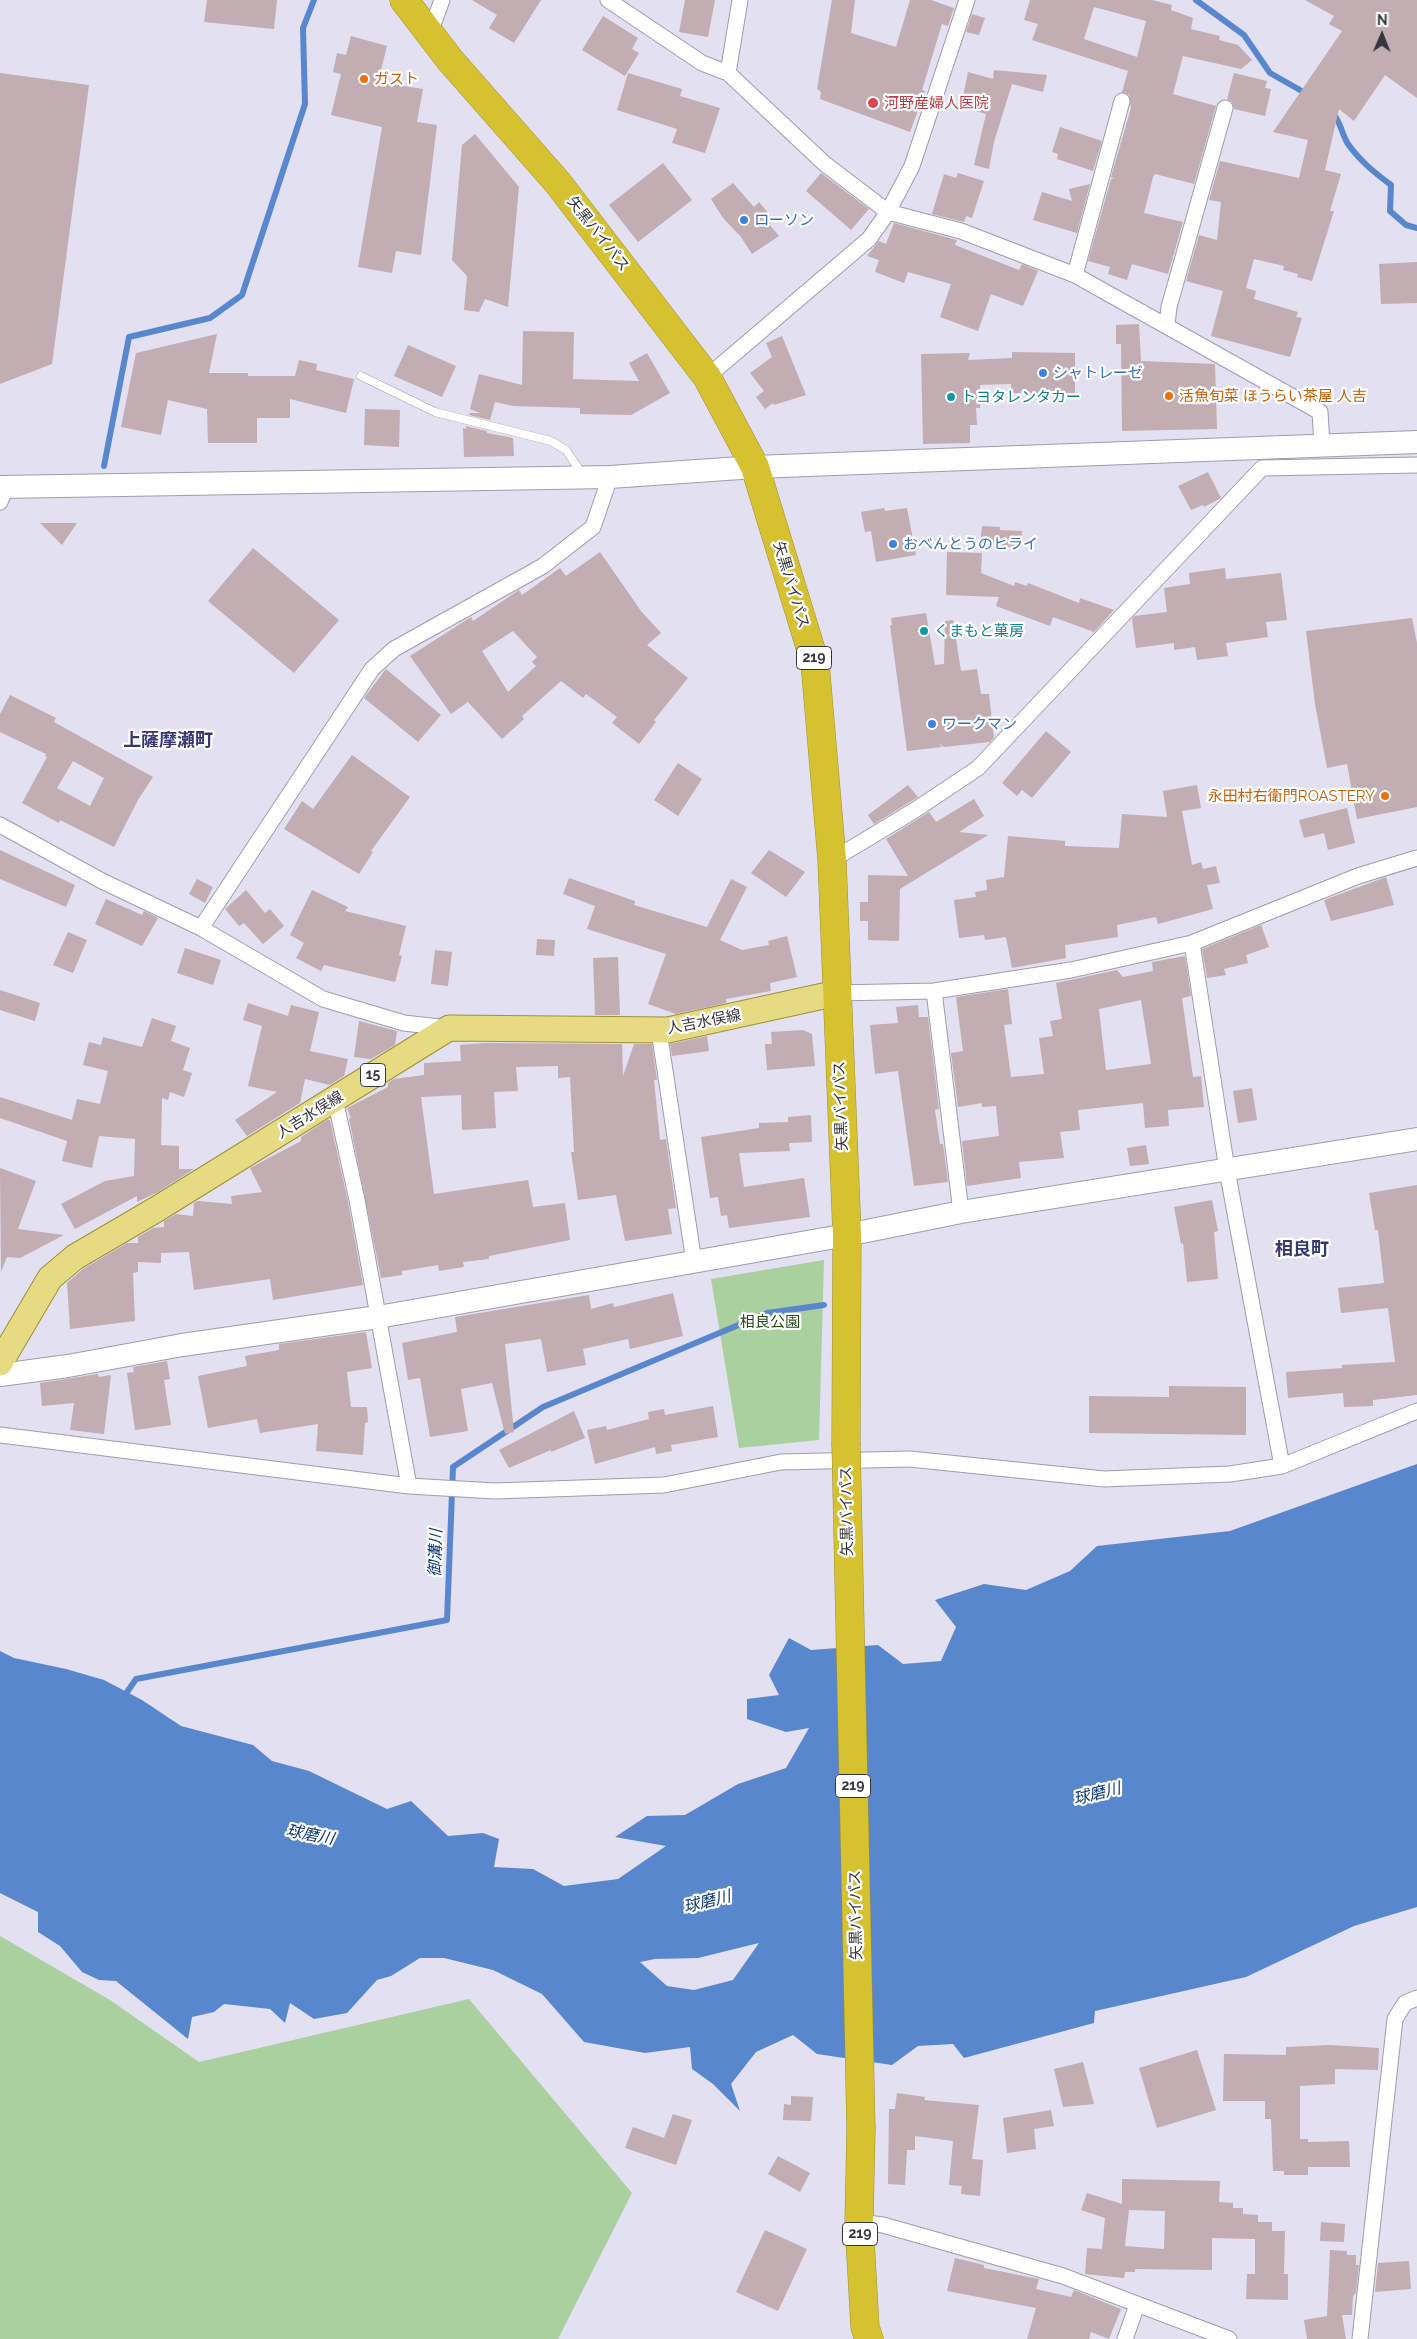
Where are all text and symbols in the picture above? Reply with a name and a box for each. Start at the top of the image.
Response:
north arrow [1357,10,1407,60]
text: N [1377,12,1388,28]
place label: ガスト [374,70,419,88]
marker: ガスト [358,73,370,85]
place label: 河野産婦人医院 [884,94,989,112]
marker: 河野産婦人医院 [866,96,880,110]
street label: 矢黒バイパス [563,193,633,275]
place label: ローソン [754,211,814,229]
marker: ローソン [738,214,750,226]
place label: シャトレーゼ [1053,364,1143,382]
marker: シャトレーゼ [1037,367,1049,379]
place label: 活魚旬菜 ほうらい茶屋 人吉 [1179,387,1367,405]
place label: トヨタレンタカー [961,388,1081,406]
marker: 活魚旬菜 ほうらい茶屋 人吉 [1163,390,1175,402]
marker: トヨタレンタカー [945,391,957,403]
place label: おべんとうのヒライ [903,535,1038,553]
marker: おべんとうのヒライ [887,538,899,550]
street label: 矢黒バイパス [769,539,813,631]
place label: くまもと菓房 [934,622,1024,640]
marker: くまもと菓房 [918,625,930,637]
road number: 219 [796,646,832,670]
place label: ワークマン [942,715,1017,733]
marker: ワークマン [926,718,938,730]
district label: 上薩摩瀬町 [123,730,213,752]
place label: 永田村右衛門ROASTERY [1208,787,1375,805]
marker: 永田村右衛門ROASTERY [1379,790,1391,802]
street label: 人吉水俣線 [665,1006,743,1038]
street label: 矢黒バイパス [830,1061,852,1151]
road number: 15 [360,1064,386,1086]
street label: 人吉水俣線 [273,1087,347,1143]
district label: 相良町 [1275,1239,1329,1261]
park label: 相良公園 [740,1313,800,1331]
street label: 矢黒バイパス [837,1466,857,1556]
water label: 御溝川 [426,1529,446,1577]
road number: 219 [836,1774,870,1798]
water label: 球磨川 [1071,1779,1123,1809]
water label: 球磨川 [285,1821,335,1849]
street label: 矢黒バイパス [846,1870,866,1960]
water label: 球磨川 [681,1887,733,1917]
road number: 219 [842,2222,878,2246]

